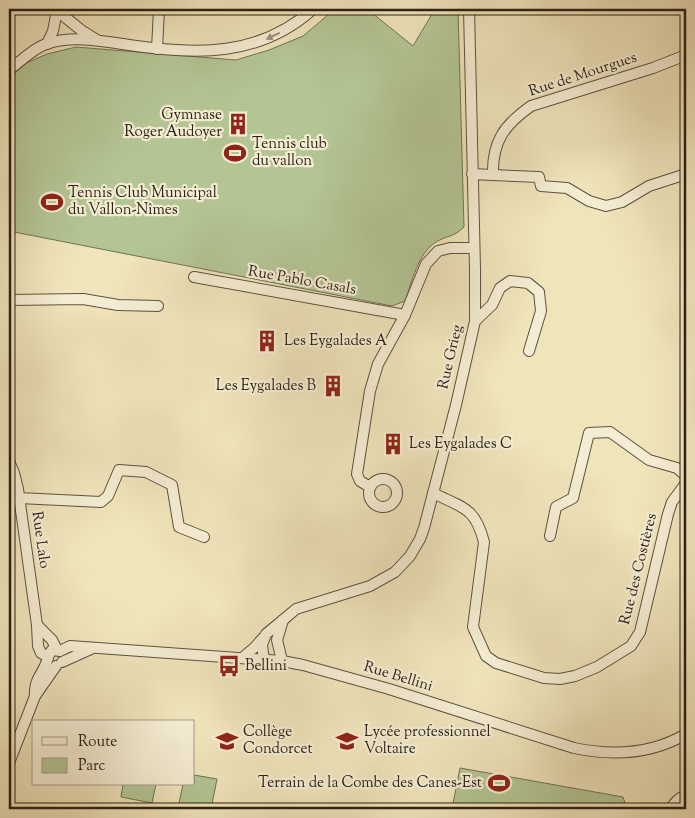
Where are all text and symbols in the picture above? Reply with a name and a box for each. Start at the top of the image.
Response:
one-way arrow [266,32,280,40]
street label: Rue de Mourgues [526,48,640,102]
place label: Gymnase Roger Audoyer [124,105,222,143]
building icon: Gymnase Roger Audoyer [225,111,251,137]
place label: Tennis club du vallon [252,134,327,172]
sports icon: Tennis club du vallon [222,140,248,166]
place label: Tennis Club Municipal du Vallon-Nîmes [68,183,217,221]
sports icon: Tennis Club Municipal du Vallon-Nîmes [39,189,65,215]
street label: Rue Pablo Casals [246,261,358,301]
street label: Rue Grieg [433,323,469,391]
building icon: Les Eygalades A [254,328,280,354]
place label: Les Eygalades A [284,331,387,352]
building icon: Les Eygalades B [320,373,346,399]
place label: Les Eygalades B [216,376,317,397]
building icon: Les Eygalades C [380,431,406,457]
place label: Les Eygalades C [409,434,512,455]
street label: Rue Lalo [26,510,54,570]
street label: Rue des Costières [615,511,663,627]
bus stop icon: Bellini [216,653,242,679]
place label: Bellini [245,656,287,677]
street label: Rue Bellini [361,657,435,697]
legend [32,720,195,786]
place label: Collège Condorcet [243,722,313,760]
place label: Lycée professionnel Voltaire [364,722,491,760]
school or university icon: Collège Condorcet [214,728,240,754]
school or university icon: Lycée professionnel Voltaire [334,728,360,754]
text: Route [78,732,117,753]
text: Parc [78,756,106,777]
sports icon: Terrain de la Combe des Canes-Est [486,770,512,796]
place label: Terrain de la Combe des Canes-Est [258,773,482,794]

